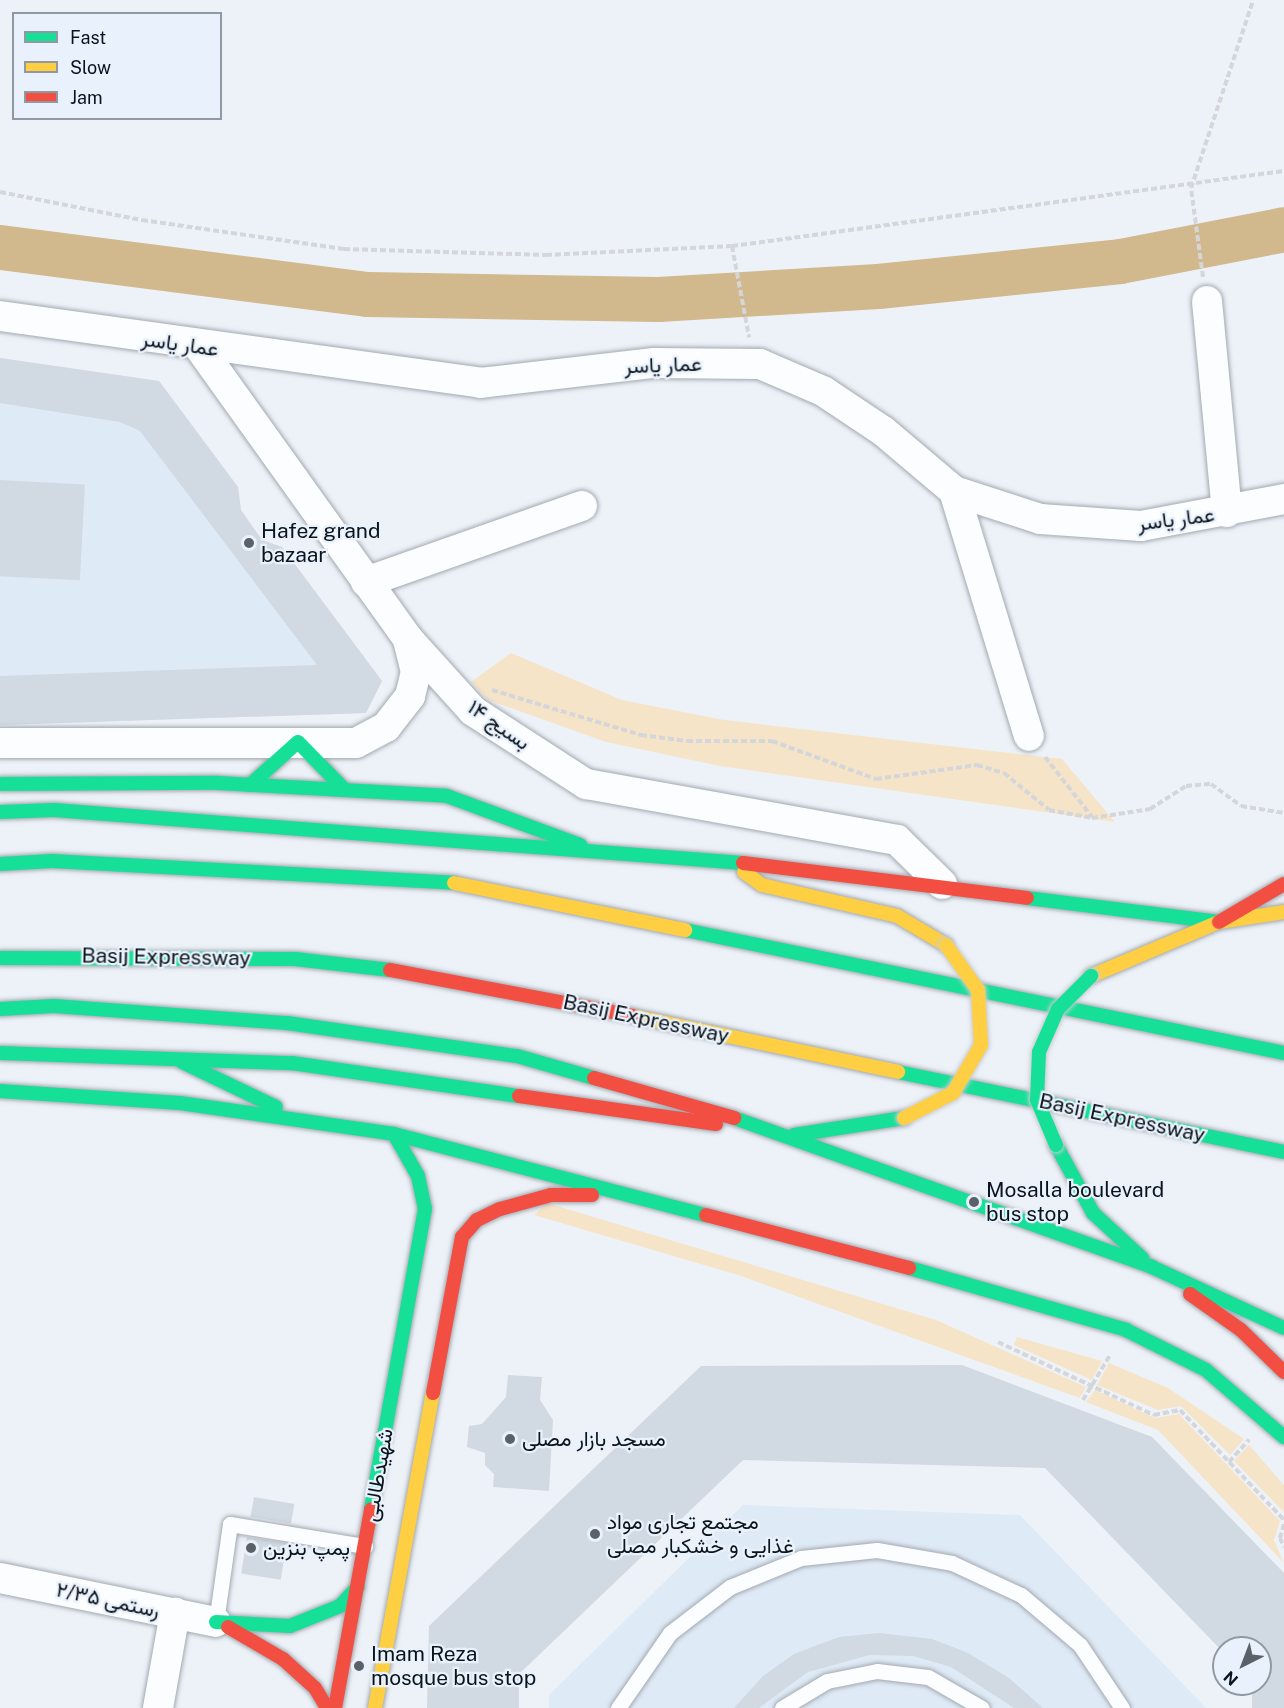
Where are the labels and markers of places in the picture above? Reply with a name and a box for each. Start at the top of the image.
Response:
place label: Hafez grand bazaar [261,518,380,568]
marker: Hafez grand bazaar [242,536,256,550]
place label: Mosalla boulevard bus stop [986,1177,1164,1227]
marker: Mosalla boulevard bus stop [967,1195,981,1209]
place label: مسجد بازار مصلی [522,1426,666,1452]
marker: مسجد بازار مصلی [503,1432,517,1446]
place label: مجتمع تجاری مواد غذایی و خشکبار مصلی [607,1509,794,1559]
marker: مجتمع تجاری مواد غذایی و خشکبار مصلی [588,1527,602,1541]
place label: پمپ بنزین [263,1535,350,1561]
marker: پمپ بنزین [244,1541,258,1555]
place label: Imam Reza mosque bus stop [371,1641,536,1691]
marker: Imam Reza mosque bus stop [352,1659,366,1673]

